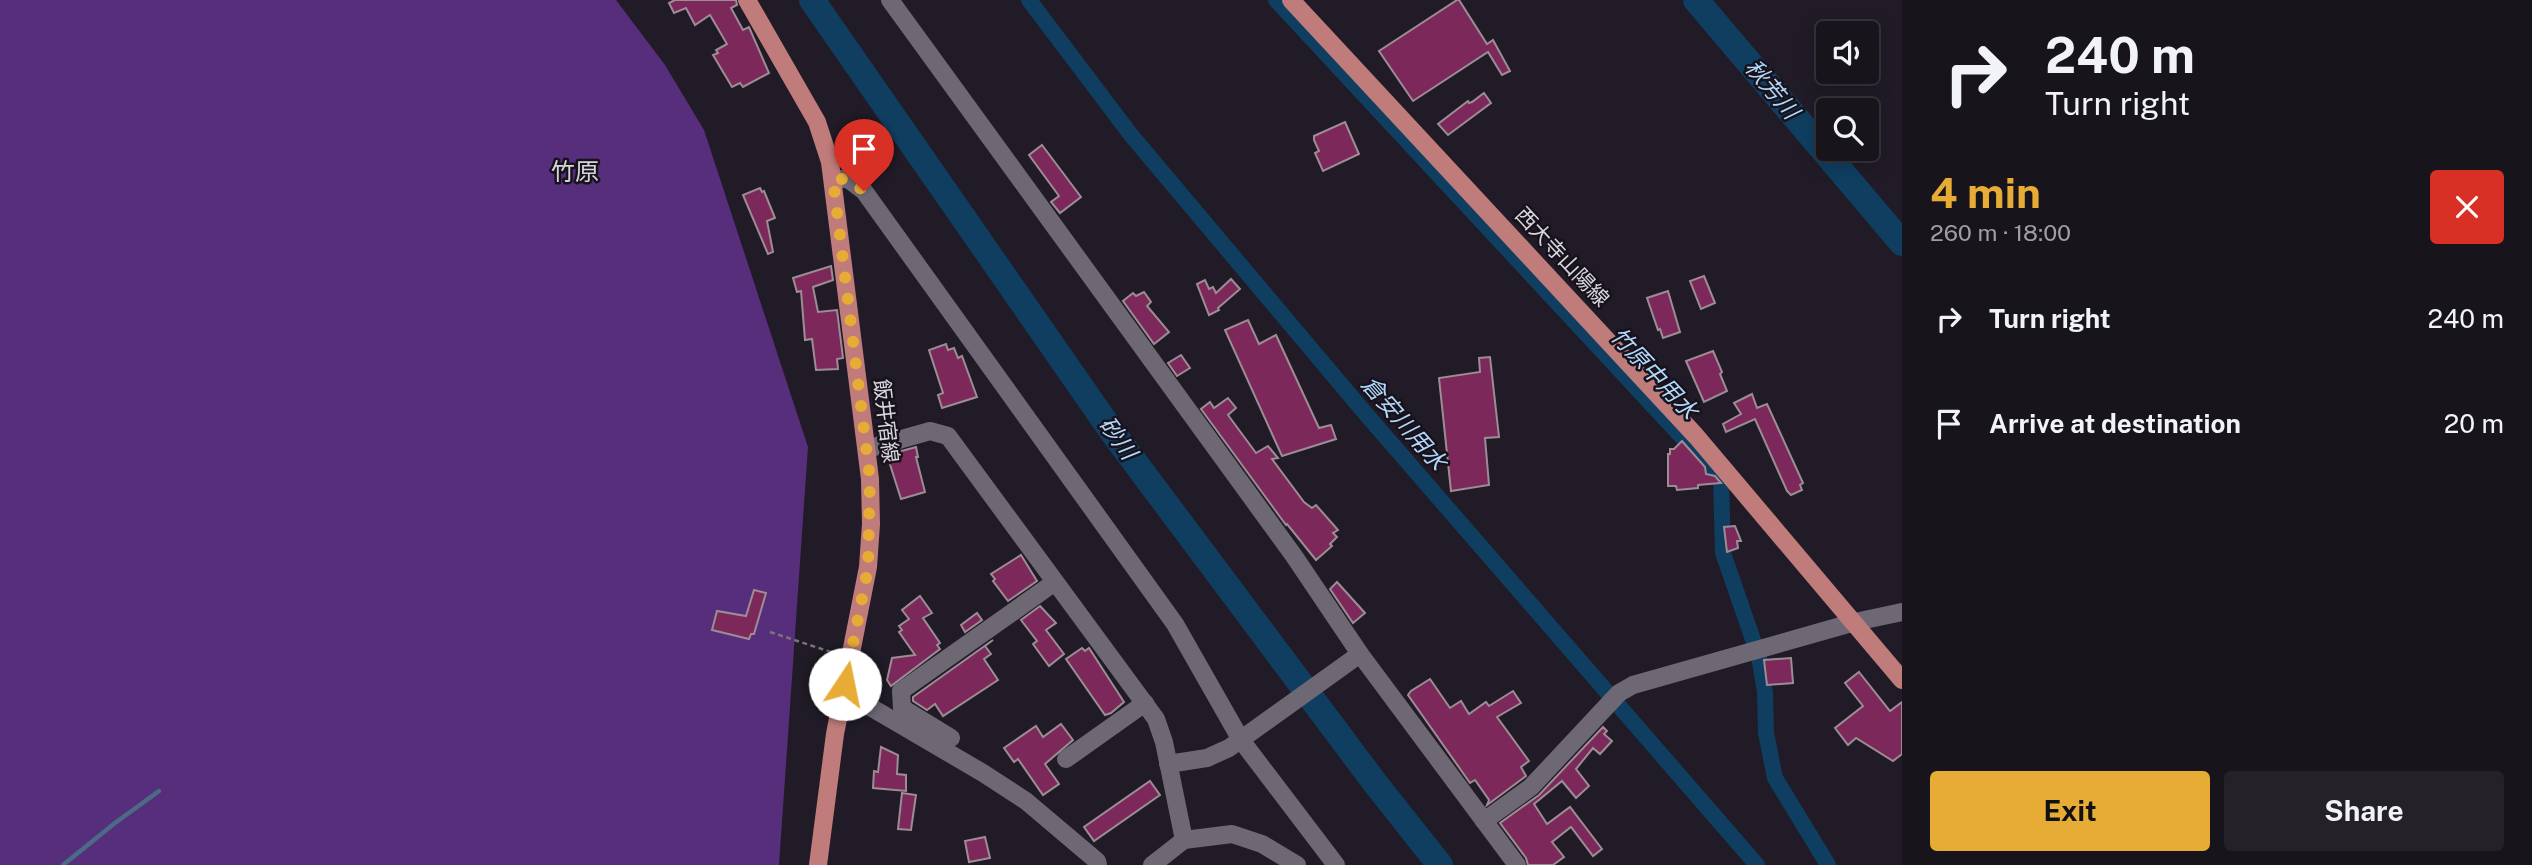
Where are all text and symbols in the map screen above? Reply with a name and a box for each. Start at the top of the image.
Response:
map controls [1816,21,1879,161]
button: sound [1816,21,1879,84]
text: 240 m [2045,26,2195,84]
icon: right [1930,28,2021,119]
water label: 秋芳川 [1740,54,1807,126]
text: Turn right [2045,85,2190,122]
button: search [1816,98,1879,161]
pin [834,119,894,191]
icon: arrive [845,130,883,168]
district label: 竹原 [551,157,599,185]
text: 4 min [1930,168,2041,217]
button: close [2430,170,2504,244]
street label: 西大寺山陽線 [1510,202,1614,311]
text: 260 m · 18:00 [1930,219,2071,246]
icon: right [1930,300,1968,338]
text: Turn right [1989,303,2111,334]
text: 240 m [2427,303,2504,334]
water label: 竹原中用水 [1605,321,1705,426]
water label: 倉安川用水 [1356,370,1454,477]
street label: 飯井宿線 [869,378,904,464]
icon: arrive [1930,405,1968,443]
text: Arrive at destination [1989,408,2241,439]
text: 20 m [2444,408,2504,439]
water label: 砂川 [1094,411,1145,467]
position arrow [808,647,882,721]
button: Exit [1930,771,2210,851]
button: Share [2224,771,2504,851]

